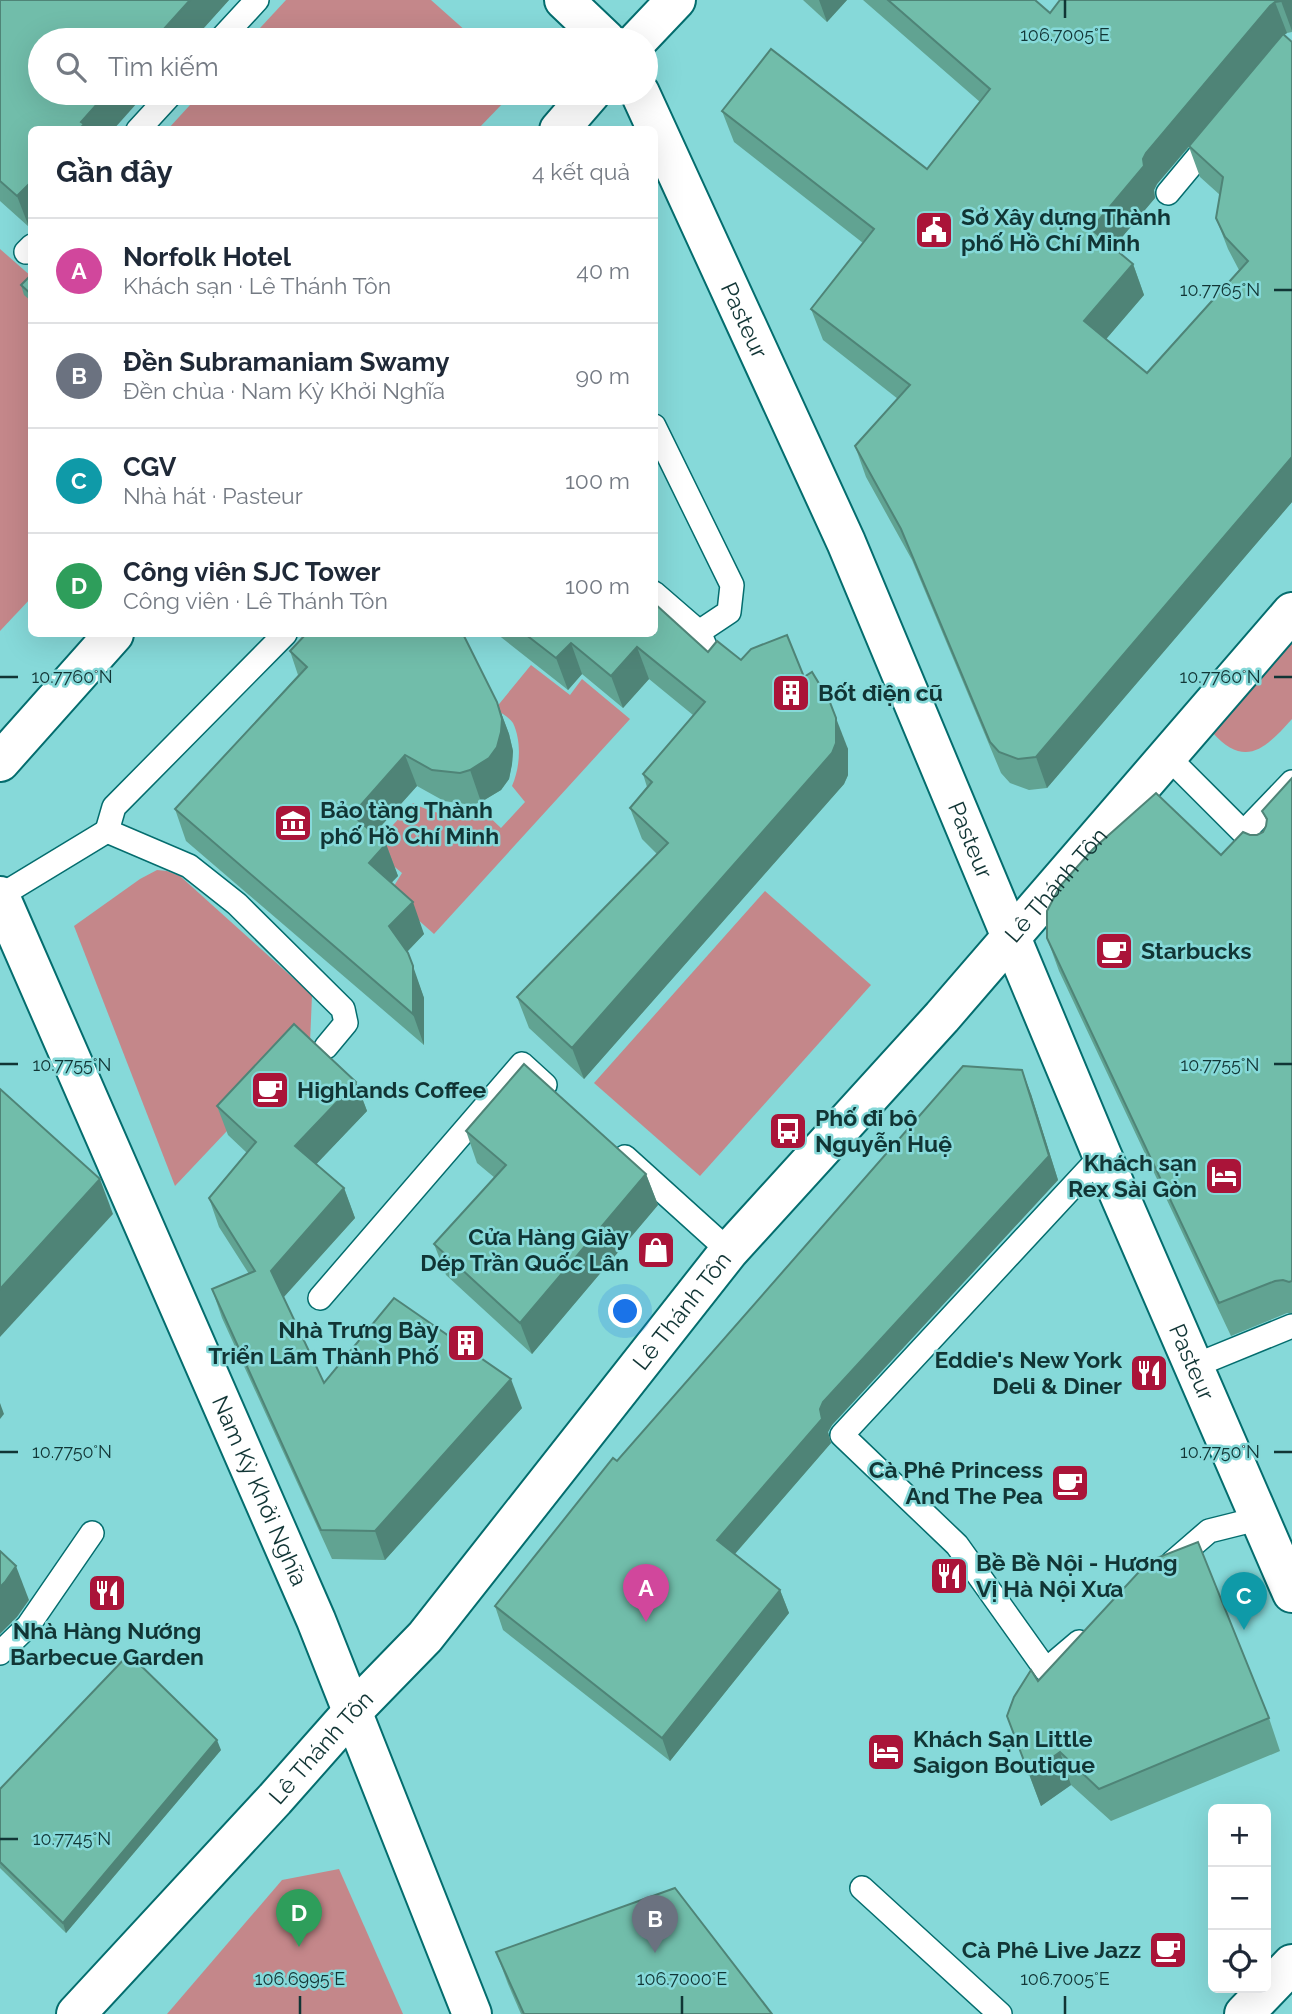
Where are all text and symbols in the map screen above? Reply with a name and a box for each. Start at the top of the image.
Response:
text: 106.7005°E [1020,24,1110,45]
search box [28,28,658,105]
icon: search [52,48,90,86]
text: Tìm kiếm [108,52,219,82]
text: Gần đây [56,154,173,189]
text: 4 kết quả [532,158,630,185]
place label: Sở Xây dựng Thành phố Hồ Chí Minh [961,203,1171,256]
public building icon: Sở Xây dựng Thành phố Hồ Chí Minh [913,209,955,251]
text: Norfolk Hotel [123,242,291,272]
text: A [71,257,87,284]
text: 40 m [576,257,630,284]
text: Khách sạn · Lê Thánh Tôn [123,272,391,299]
street label: Pasteur [716,278,774,362]
text: 10.7765°N [1180,279,1260,300]
text: Đền Subramaniam Swamy [123,347,450,377]
text: B [71,362,87,389]
text: 90 m [575,362,630,389]
text: Đền chùa · Nam Kỳ Khởi Nghĩa [123,377,445,404]
text: CGV [123,452,176,482]
text: C [71,467,87,494]
text: 100 m [565,467,630,494]
text: Nhà hát · Pasteur [123,482,303,509]
text: Công viên SJC Tower [123,557,381,587]
text: D [71,572,87,599]
text: 100 m [565,572,630,599]
text: Công viên · Lê Thánh Tôn [123,587,388,614]
text: 10.7760°N [31,666,113,687]
text: 10.7760°N [1179,666,1261,687]
building icon: Bốt điện cũ [770,672,812,714]
place label: Bốt điện cũ [818,679,943,706]
place label: Bảo tàng Thành phố Hồ Chí Minh [320,796,499,849]
street label: Pasteur [943,797,999,882]
museum icon: Bảo tàng Thành phố Hồ Chí Minh [272,802,314,844]
street label: Lê Thánh Tôn [999,822,1112,947]
cafe icon: Starbucks [1093,930,1135,972]
place label: Starbucks [1141,937,1252,964]
text: 10.7755°N [33,1054,111,1075]
text: 10.7755°N [1181,1054,1259,1075]
cafe icon: Highlands Coffee [249,1069,291,1111]
place label: Highlands Coffee [297,1076,487,1103]
place label: Phố đi bộ Nguyễn Huệ [815,1104,952,1157]
bus stop icon: Phố đi bộ Nguyễn Huệ [767,1110,809,1152]
place label: Khách sạn Rex Sài Gòn [1068,1149,1197,1202]
hotel icon: Khách sạn Rex Sài Gòn [1203,1155,1245,1197]
place label: Cửa Hàng Giày Dép Trần Quốc Lân [420,1223,629,1276]
shop icon: Cửa Hàng Giày Dép Trần Quốc Lân [635,1229,677,1271]
street label: Lê Thánh Tôn [627,1246,736,1375]
your location [608,1294,642,1328]
place label: Nhà Trưng Bày Triển Lãm Thành Phố [208,1316,439,1369]
street label: Pasteur [1164,1319,1221,1404]
building icon: Nhà Trưng Bày Triển Lãm Thành Phố [445,1322,487,1364]
place label: Eddie's New York Deli & Diner [935,1346,1122,1399]
restaurant icon: Eddie's New York Deli & Diner [1128,1352,1170,1394]
street label: Nam Kỳ Khởi Nghĩa [207,1391,313,1590]
text: 10.7750°N [32,1441,112,1462]
text: 10.7750°N [1180,1441,1260,1462]
place label: Cà Phê Princess And The Pea [869,1456,1043,1509]
cafe icon: Cà Phê Princess And The Pea [1049,1462,1091,1504]
place label: Bề Bề Nội - Hương Vị Hà Nội Xưa [976,1549,1178,1602]
restaurant icon: Bề Bề Nội - Hương Vị Hà Nội Xưa [928,1555,970,1597]
pin: A [623,1564,669,1622]
restaurant icon: Nhà Hàng Nướng Barbecue Garden [86,1572,128,1614]
pin: C [1221,1572,1267,1630]
place label: Nhà Hàng Nướng Barbecue Garden [10,1617,204,1670]
street label: Lê Thánh Tôn [263,1685,378,1809]
place label: Khách Sạn Little Saigon Boutique [913,1725,1095,1778]
hotel icon: Khách Sạn Little Saigon Boutique [865,1731,907,1773]
map controls [1208,1804,1271,1993]
button: + [1208,1804,1271,1867]
text: 10.7745°N [33,1828,111,1849]
button: − [1208,1867,1271,1930]
pin: D [276,1889,322,1947]
pin: B [632,1895,678,1953]
cafe icon: Cà Phê Live Jazz [1147,1929,1189,1971]
button: locate [1208,1930,1271,1993]
place label: Cà Phê Live Jazz [962,1936,1141,1963]
text: 106.6995°E [255,1968,345,1989]
text: 106.7000°E [637,1968,727,1989]
text: 106.7005°E [1020,1968,1110,1989]

